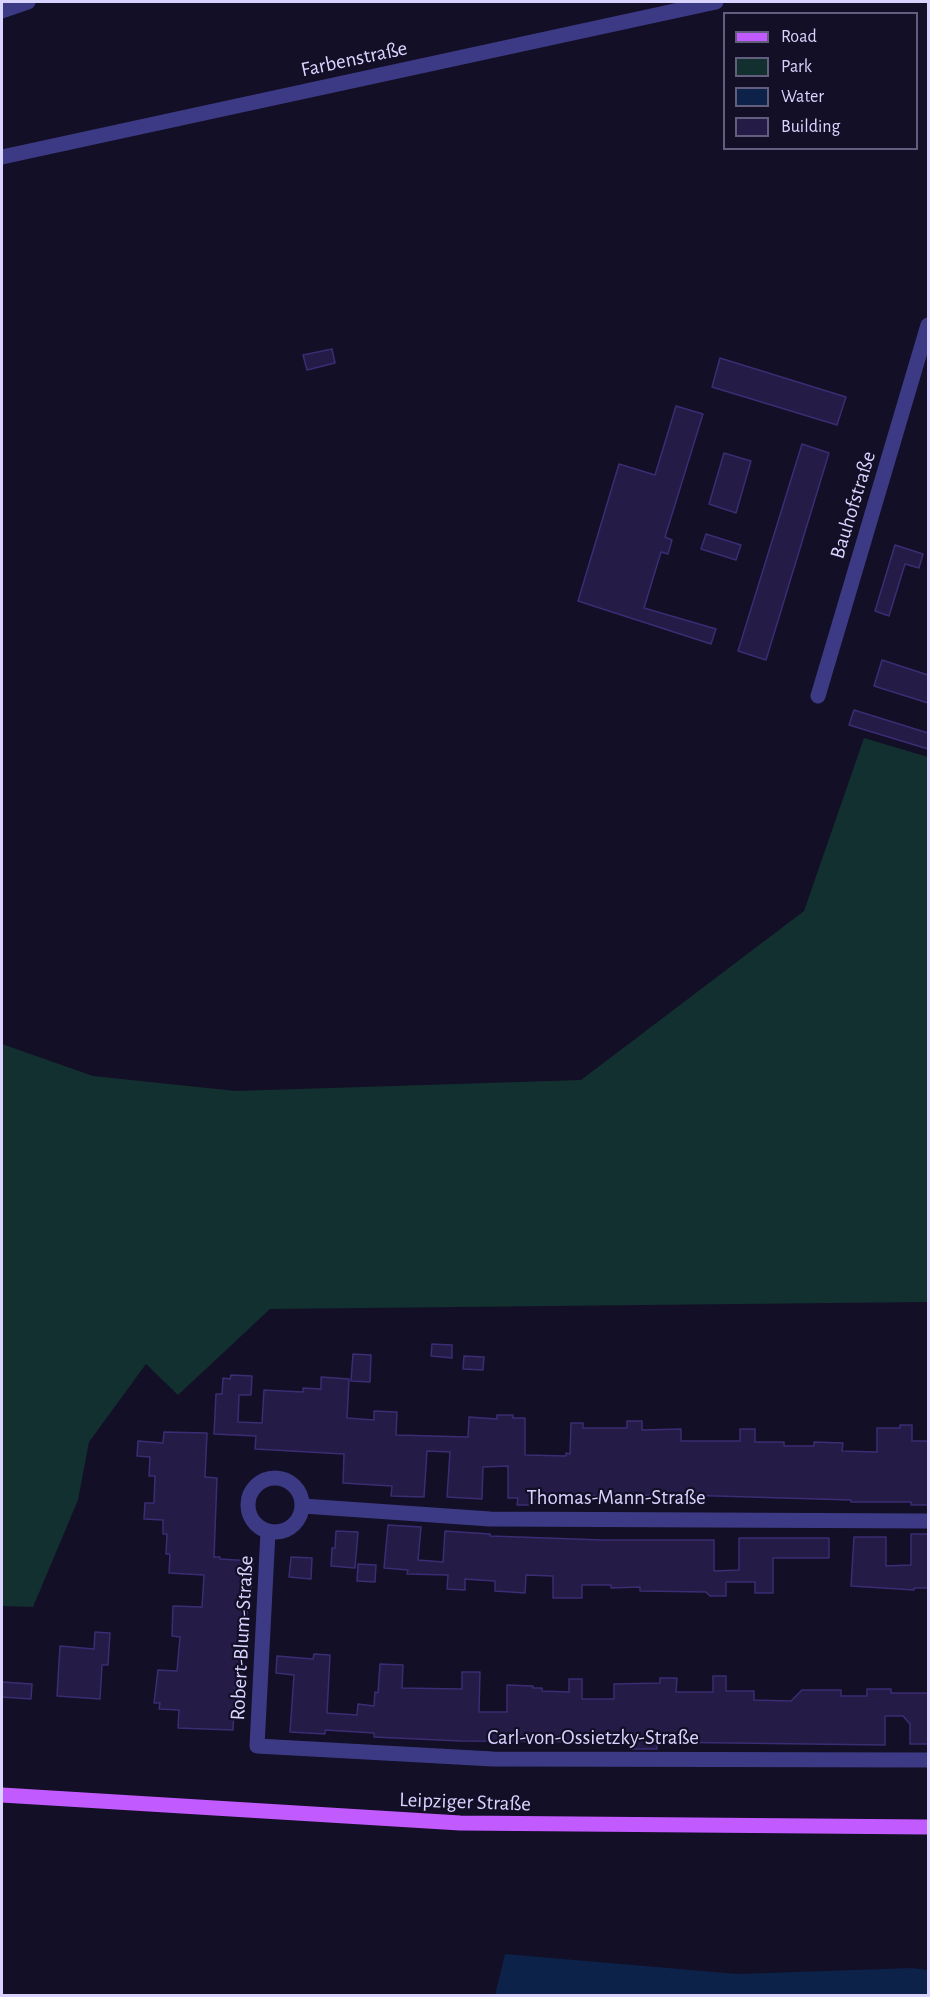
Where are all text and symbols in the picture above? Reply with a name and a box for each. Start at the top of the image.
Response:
legend [723,12,918,150]
text: Road [781,28,817,46]
street label: Farbenstraße [298,35,410,83]
text: Park [781,58,812,76]
text: Water [781,88,824,106]
text: Building [781,118,840,136]
street label: Bauhofstraße [825,448,881,562]
street label: Thomas-Mann-Straße [526,1485,706,1511]
street label: Robert-Blum-Straße [225,1555,259,1721]
street label: Carl-von-Ossietzky-Straße [487,1725,699,1751]
street label: Leipziger Straße [399,1787,531,1817]

